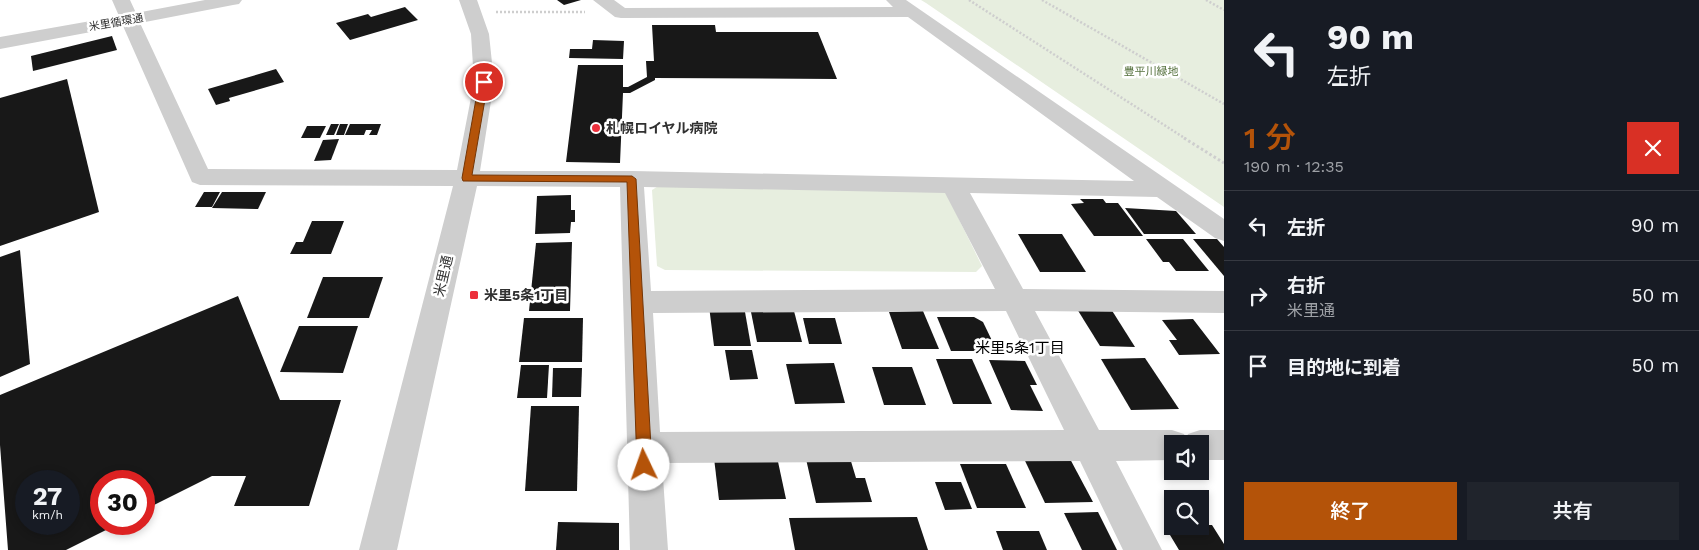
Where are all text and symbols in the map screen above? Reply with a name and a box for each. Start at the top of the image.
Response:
street label: 米里循環通 [88,11,144,34]
text: 90 m [1327,16,1414,58]
icon: left [1244,20,1309,85]
pin [463,61,505,103]
text: 左折 [1327,64,1371,89]
park label: 豊平川緑地 [1124,65,1179,78]
icon: arrive [470,68,498,96]
place label: 札幌ロイヤル病院 [606,120,718,136]
text: 1 分 [1244,120,1296,155]
marker: 札幌ロイヤル病院 [590,122,602,134]
button: close [1627,122,1679,174]
text: 190 m · 12:35 [1244,157,1344,176]
icon: left [1244,212,1272,240]
text: 90 m [1631,214,1679,237]
text: 左折 [1287,216,1325,239]
street label: 米里通 [430,254,456,298]
text: 右折 [1287,274,1325,297]
icon: right [1244,282,1272,310]
text: 50 m [1632,284,1679,307]
place label: 米里5条1丁目 [484,287,568,303]
marker: 米里5条1丁目 [468,289,480,301]
text: 米里通 [1287,301,1335,320]
district label: 米里5条1丁目 [975,339,1065,357]
icon: arrive [1244,352,1272,380]
text: 50 m [1632,354,1679,377]
text: 目的地に到着 [1287,356,1401,379]
map controls [1164,435,1209,535]
button: sound [1164,435,1209,480]
position arrow [617,438,669,490]
speed limit sign: 30 [90,470,155,535]
text: 27 [33,482,62,511]
button: 終了 [1244,482,1457,540]
button: 共有 [1467,482,1679,540]
button: search [1164,490,1209,535]
text: km/h [32,508,63,522]

